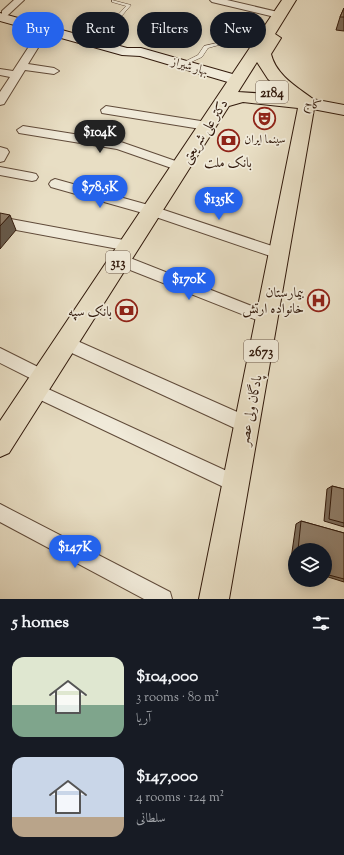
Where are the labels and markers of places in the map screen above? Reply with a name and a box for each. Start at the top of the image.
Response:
theatre icon: سینما ایران [252,105,278,131]
pin: $104K [72,120,128,154]
bank icon: بانک ملت [215,127,241,153]
place label: سینما ایران [244,131,286,149]
place label: بانک ملت [204,154,252,174]
pin: $78.5K [67,175,133,209]
pin: $135K [191,187,247,221]
pin: $170K [161,267,217,301]
place label: بیمارستان خانواده ارتش [242,284,305,320]
hospital icon: بیمارستان خانواده ارتش [306,287,332,313]
bank icon: بانک سپه [114,298,140,324]
place label: بانک سپه [68,303,112,323]
pin: $147K [47,535,103,569]

